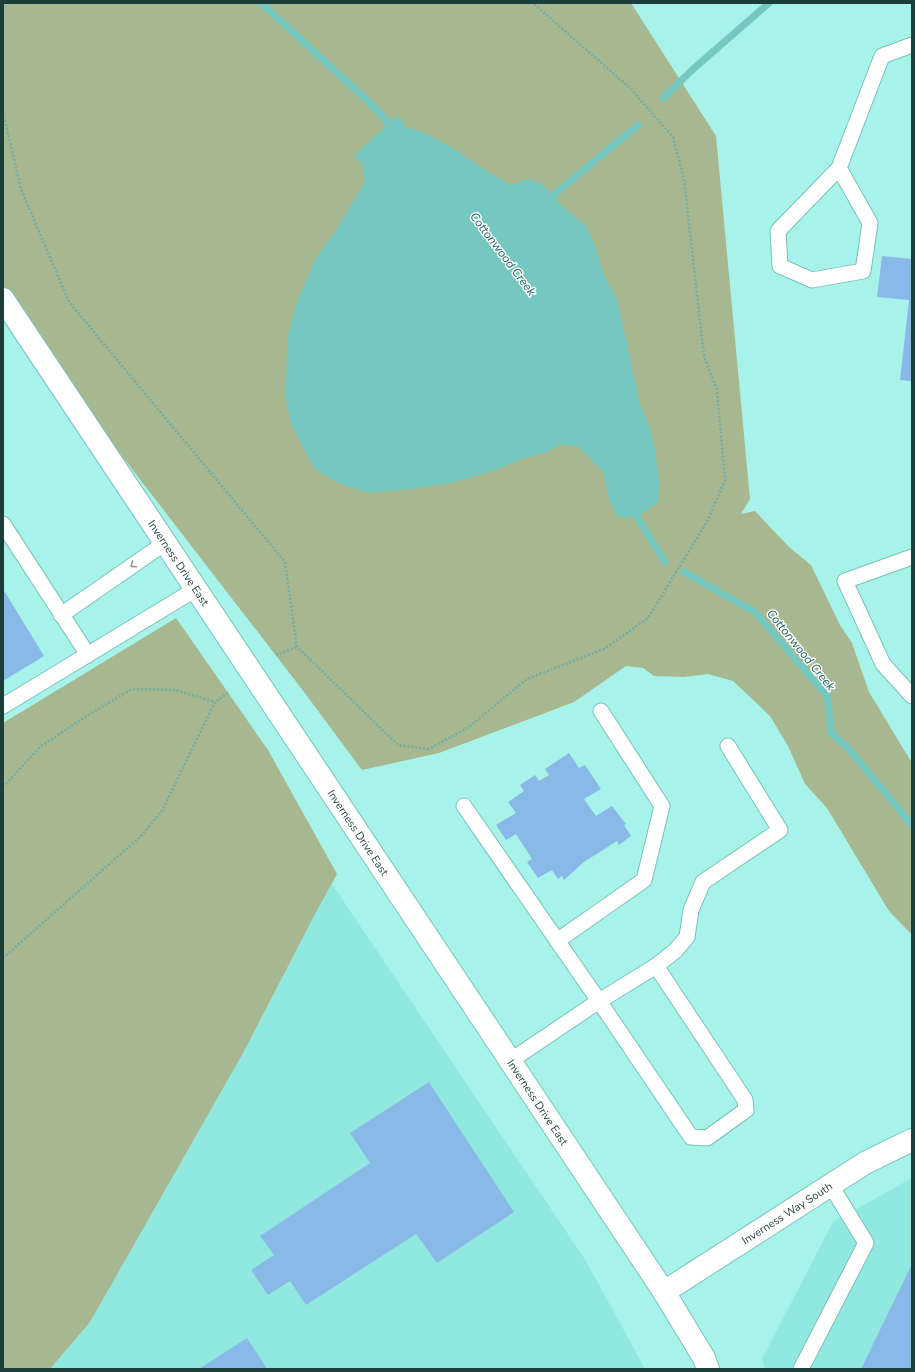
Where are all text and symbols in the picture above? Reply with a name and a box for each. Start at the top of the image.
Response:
water label: Cottonwood Creek [466,209,540,300]
street label: Inverness Drive East [144,517,212,609]
one-way arrow [130,560,137,568]
water label: Cottonwood Creek [763,606,839,695]
street label: Inverness Drive East [324,787,392,879]
street label: Inverness Drive East [503,1057,571,1149]
street label: Inverness Way South [739,1179,835,1248]

